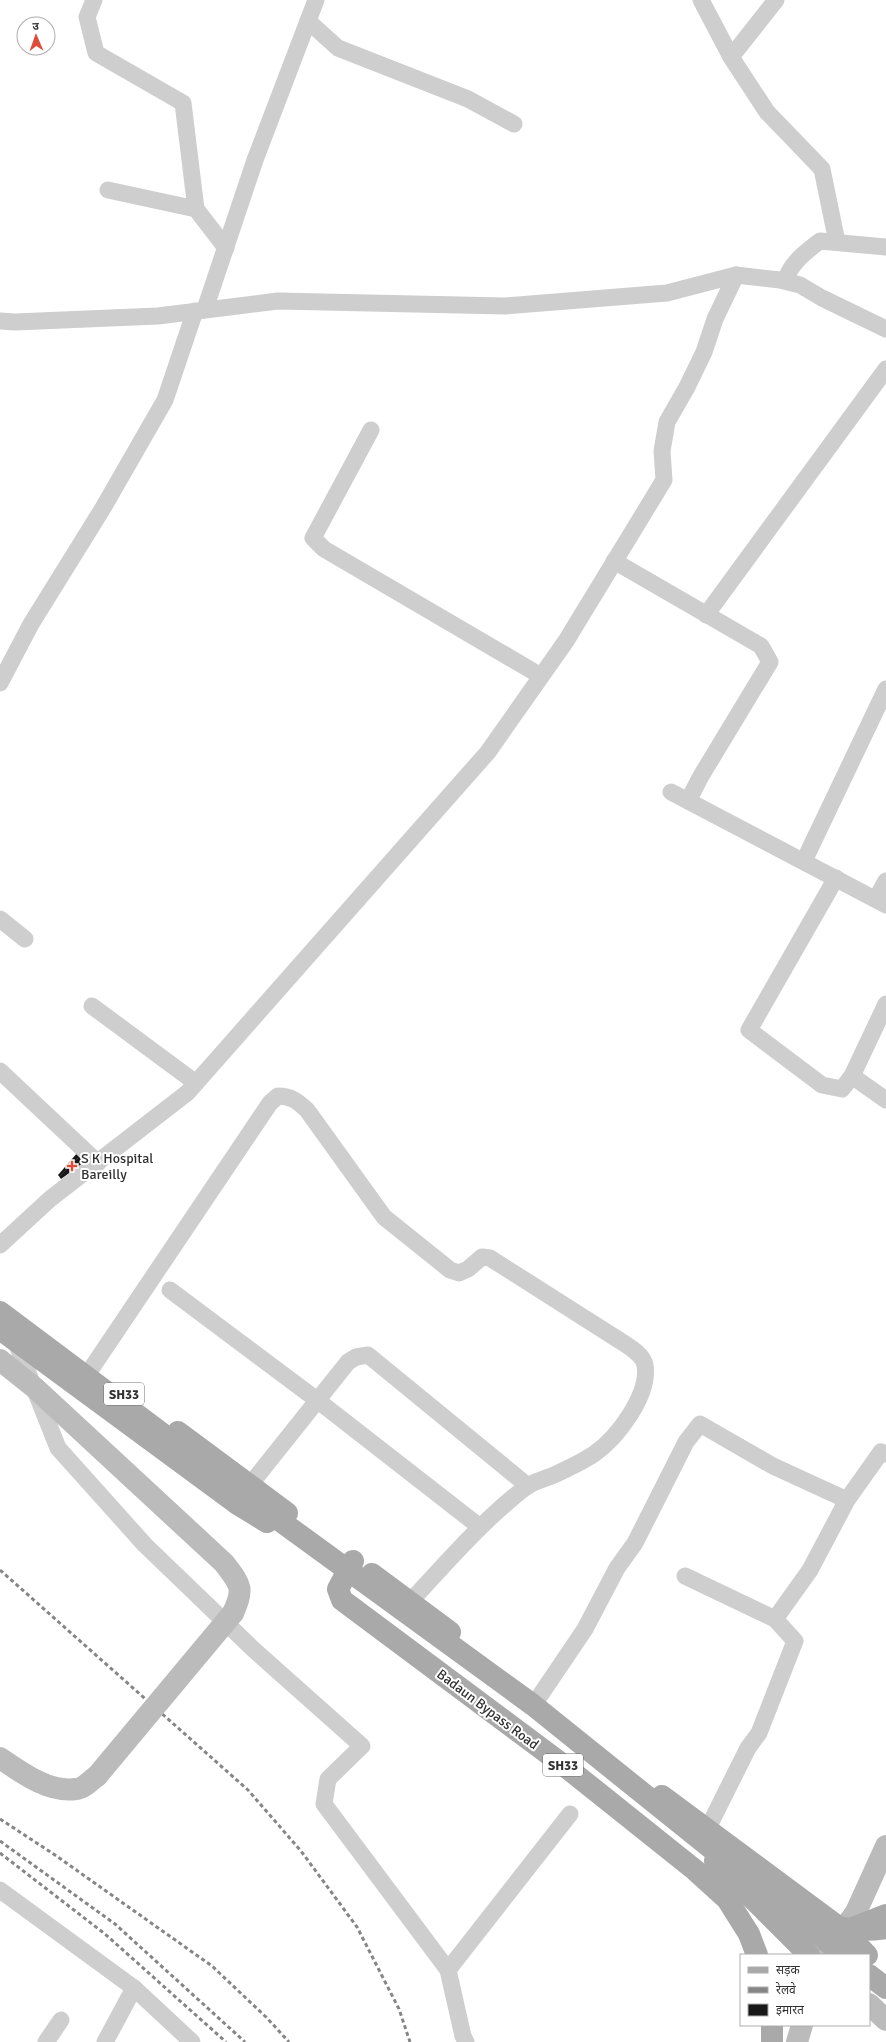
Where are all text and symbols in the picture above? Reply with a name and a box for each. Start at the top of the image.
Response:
north arrow [16,16,56,56]
text: उ [32,20,40,33]
place label: S K Hospital Bareilly [81,1150,153,1183]
marker: S K Hospital Bareilly [66,1160,78,1172]
road number: SH33 [104,1383,144,1405]
street label: Badaun Bypass Road [433,1666,542,1753]
road number: SH33 [543,1754,583,1776]
legend [740,1954,870,2026]
text: सड़क [776,1963,801,1978]
text: रेलवे [776,1982,796,1998]
text: इमारत [776,2003,805,2018]

